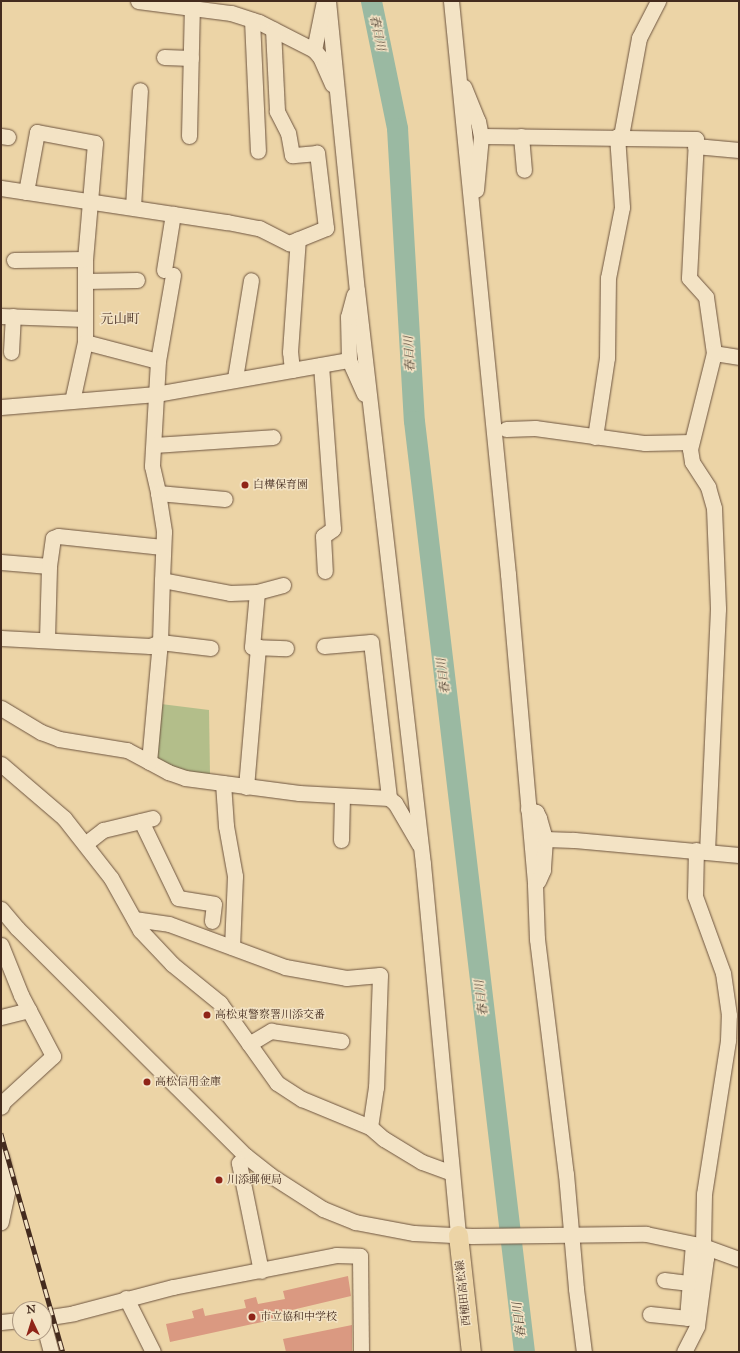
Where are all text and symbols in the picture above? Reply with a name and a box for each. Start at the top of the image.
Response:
water label: 春日川 [366,14,388,52]
district label: 元山町 [101,311,139,327]
water label: 春日川 [402,336,418,372]
place label: 白樺保育園 [253,478,308,492]
marker: 白樺保育園 [240,480,250,490]
water label: 春日川 [435,657,453,695]
water label: 春日川 [473,979,491,1017]
place label: 高松東警察署川添交番 [215,1008,325,1022]
marker: 高松東警察署川添交番 [202,1010,212,1020]
place label: 高松信用金庫 [155,1075,221,1089]
marker: 高松信用金庫 [142,1077,152,1087]
place label: 川添郵便局 [227,1173,282,1187]
marker: 川添郵便局 [214,1175,224,1185]
street label: 西植田高松線 [454,1259,474,1327]
north arrow [12,1301,52,1341]
water label: 春日川 [511,1301,529,1339]
text: N [26,1303,36,1316]
place label: 市立協和中学校 [260,1310,337,1324]
marker: 市立協和中学校 [247,1312,257,1322]

